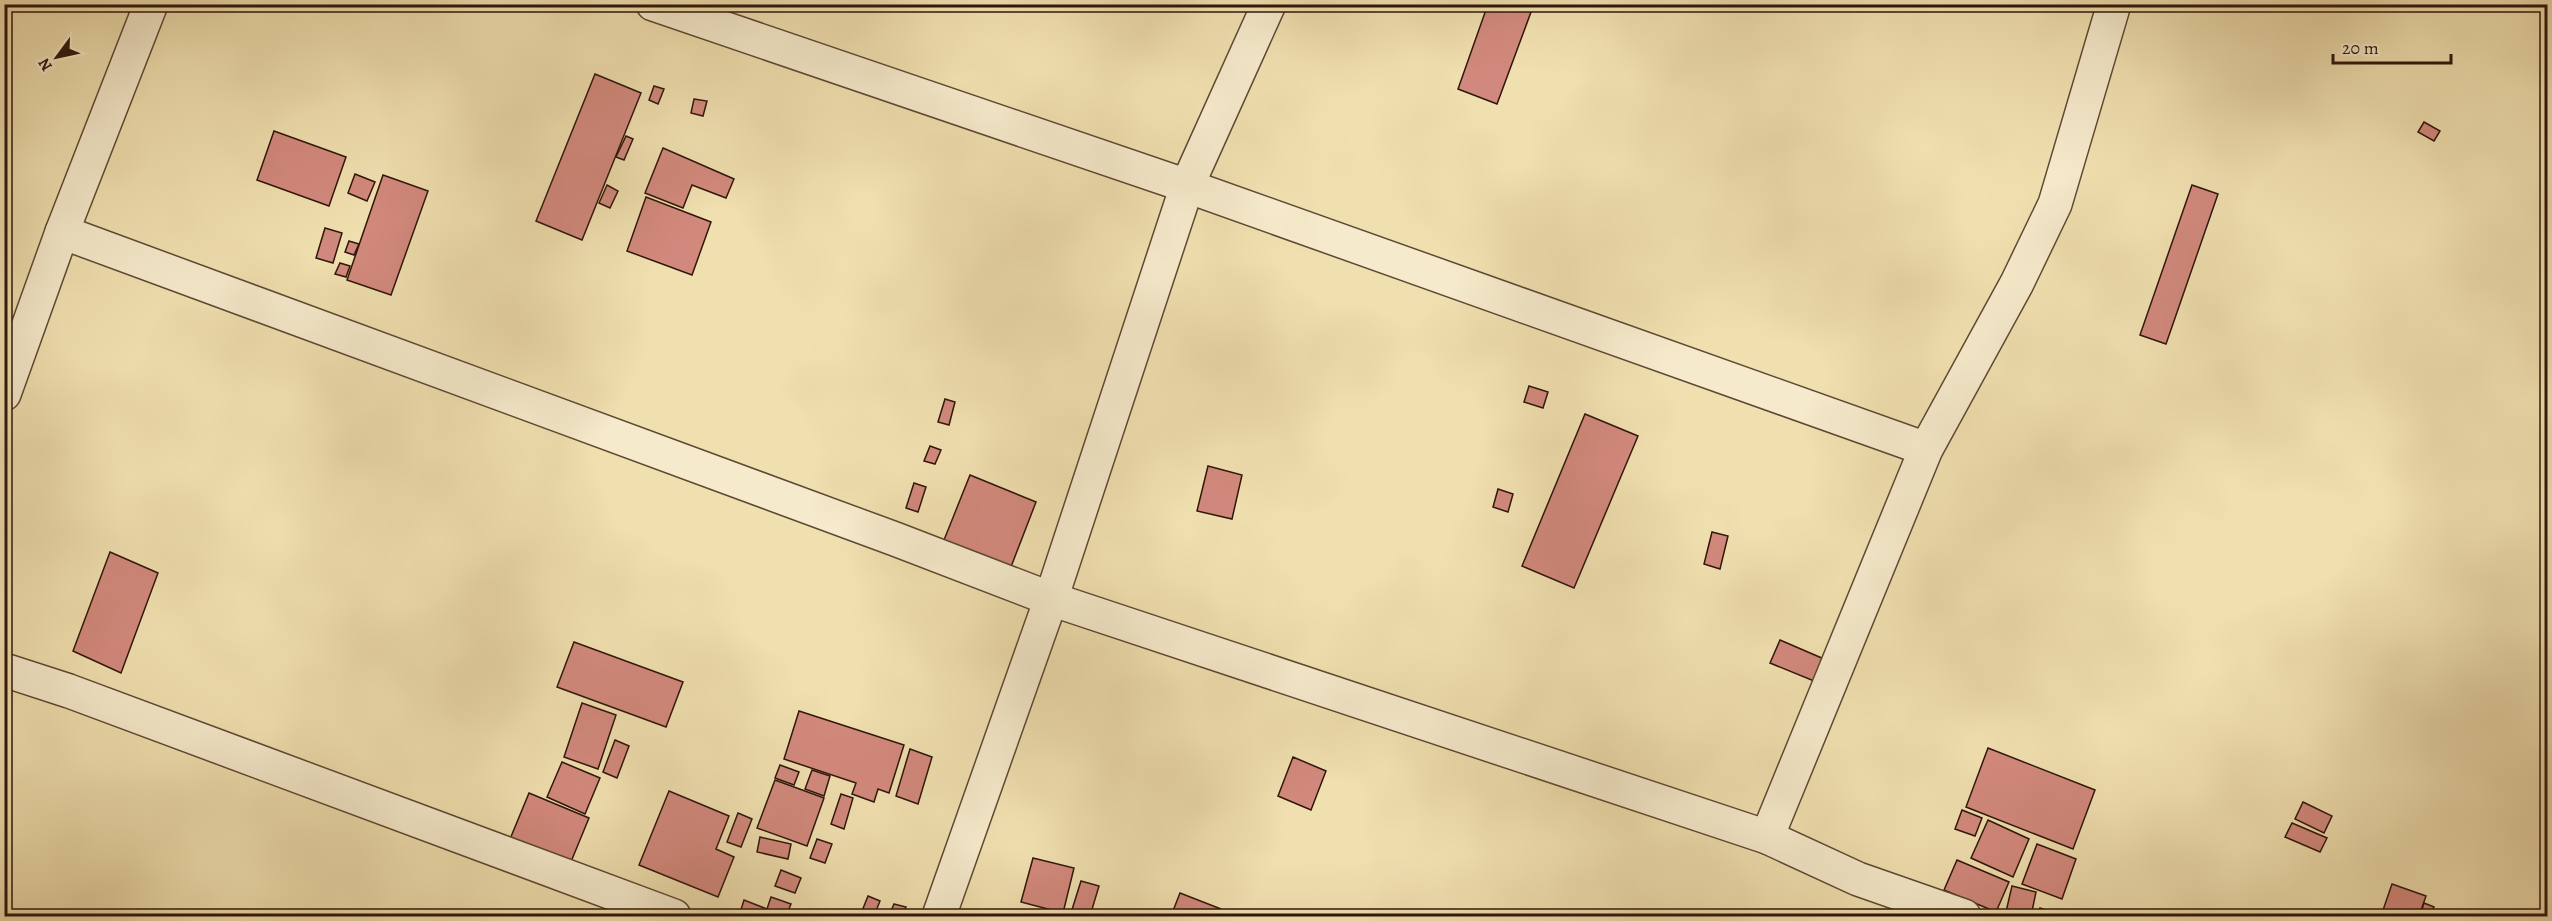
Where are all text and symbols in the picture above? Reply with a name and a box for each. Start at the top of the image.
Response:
north arrow [27,27,87,87]
scale bar [2333,27,2452,65]
text: 20 m [2342,36,2379,60]
text: N [33,53,58,76]

